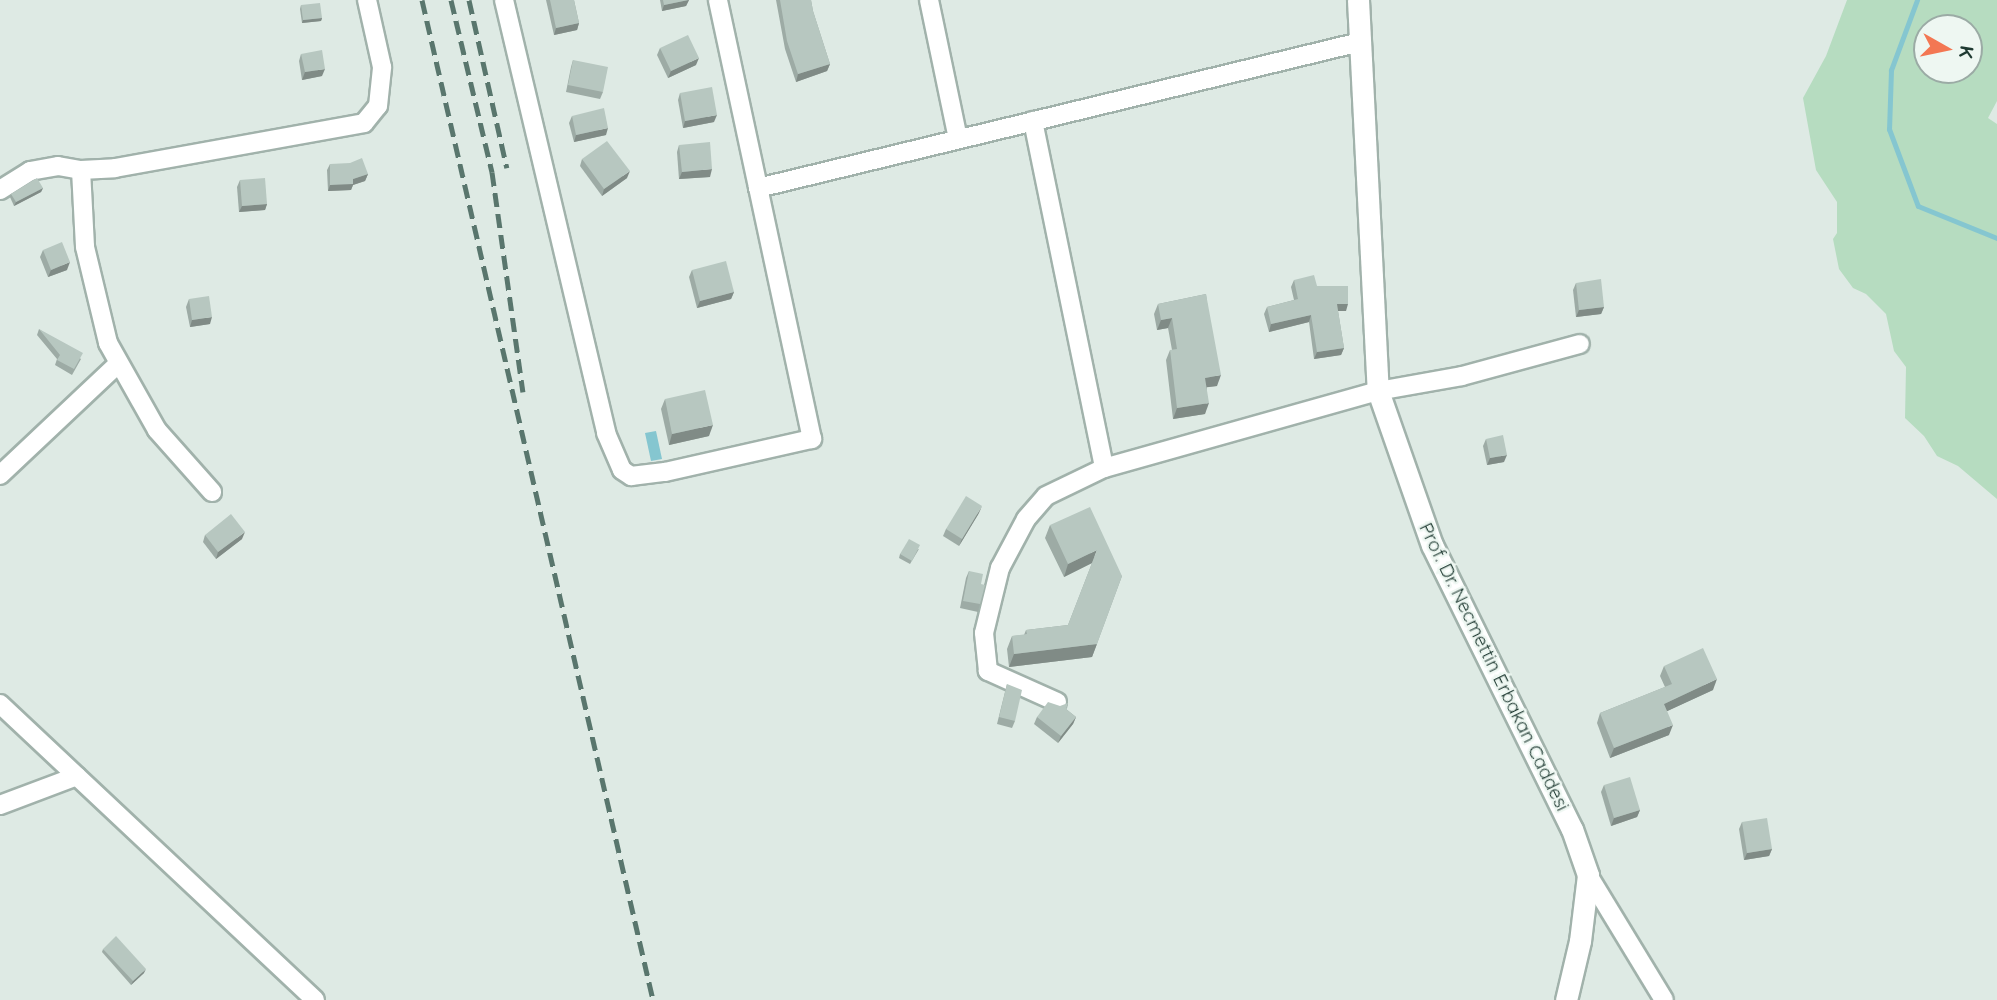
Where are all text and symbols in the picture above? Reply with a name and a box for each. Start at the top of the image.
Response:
north arrow [1913,14,1983,84]
text: K [1954,44,1980,60]
street label: Prof. Dr. Necmettin Erbakan Caddesi [1414,519,1574,815]

